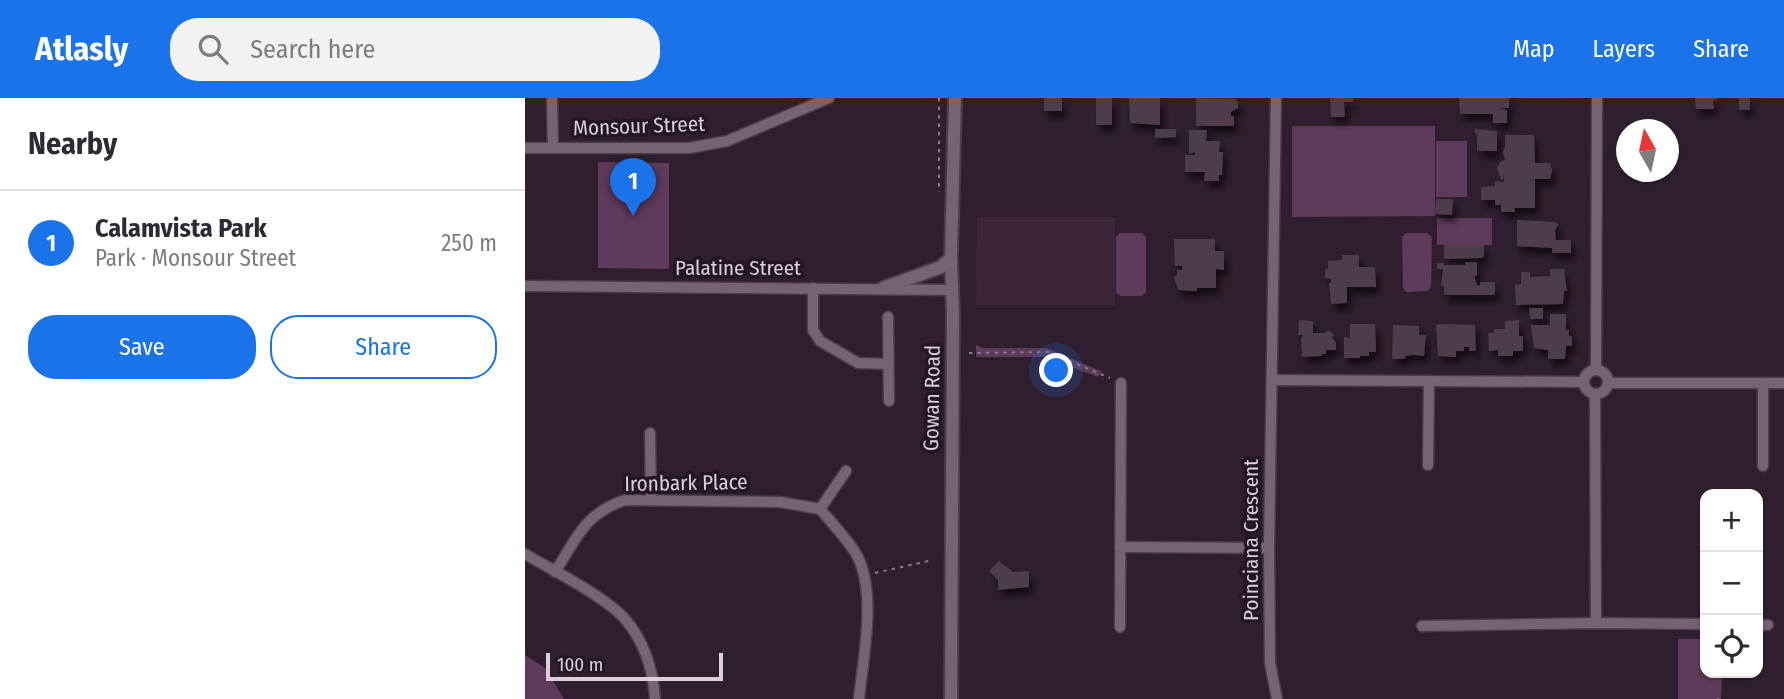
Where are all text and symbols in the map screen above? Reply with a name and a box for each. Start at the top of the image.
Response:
search box [170,18,660,81]
text: Atlasly [35,29,128,69]
icon: search [194,30,232,68]
text: Search here [250,34,375,65]
text: Map [1513,35,1555,63]
text: Layers [1593,35,1655,63]
text: Share [1693,35,1749,63]
street label: Monsour Street [573,111,706,141]
north arrow [1616,119,1679,182]
text: Nearby [28,126,117,162]
pin: 1 [610,158,656,216]
text: Calamvista Park [95,213,267,244]
text: 1 [46,229,56,257]
text: 250 m [441,229,497,257]
text: Park · Monsour Street [95,244,296,272]
street label: Palatine Street [675,255,801,281]
button: Save [28,315,256,379]
button: Share [270,315,497,379]
street label: Gowan Road [918,345,946,451]
your location [1039,353,1073,387]
street label: Poinciana Crescent [1238,459,1264,621]
street label: Ironbark Place [624,469,748,497]
map controls [1700,489,1763,678]
button: + [1700,489,1763,552]
button: − [1700,552,1763,615]
button: locate [1700,615,1763,678]
scale bar [546,650,723,682]
text: 100 m [557,653,603,676]

